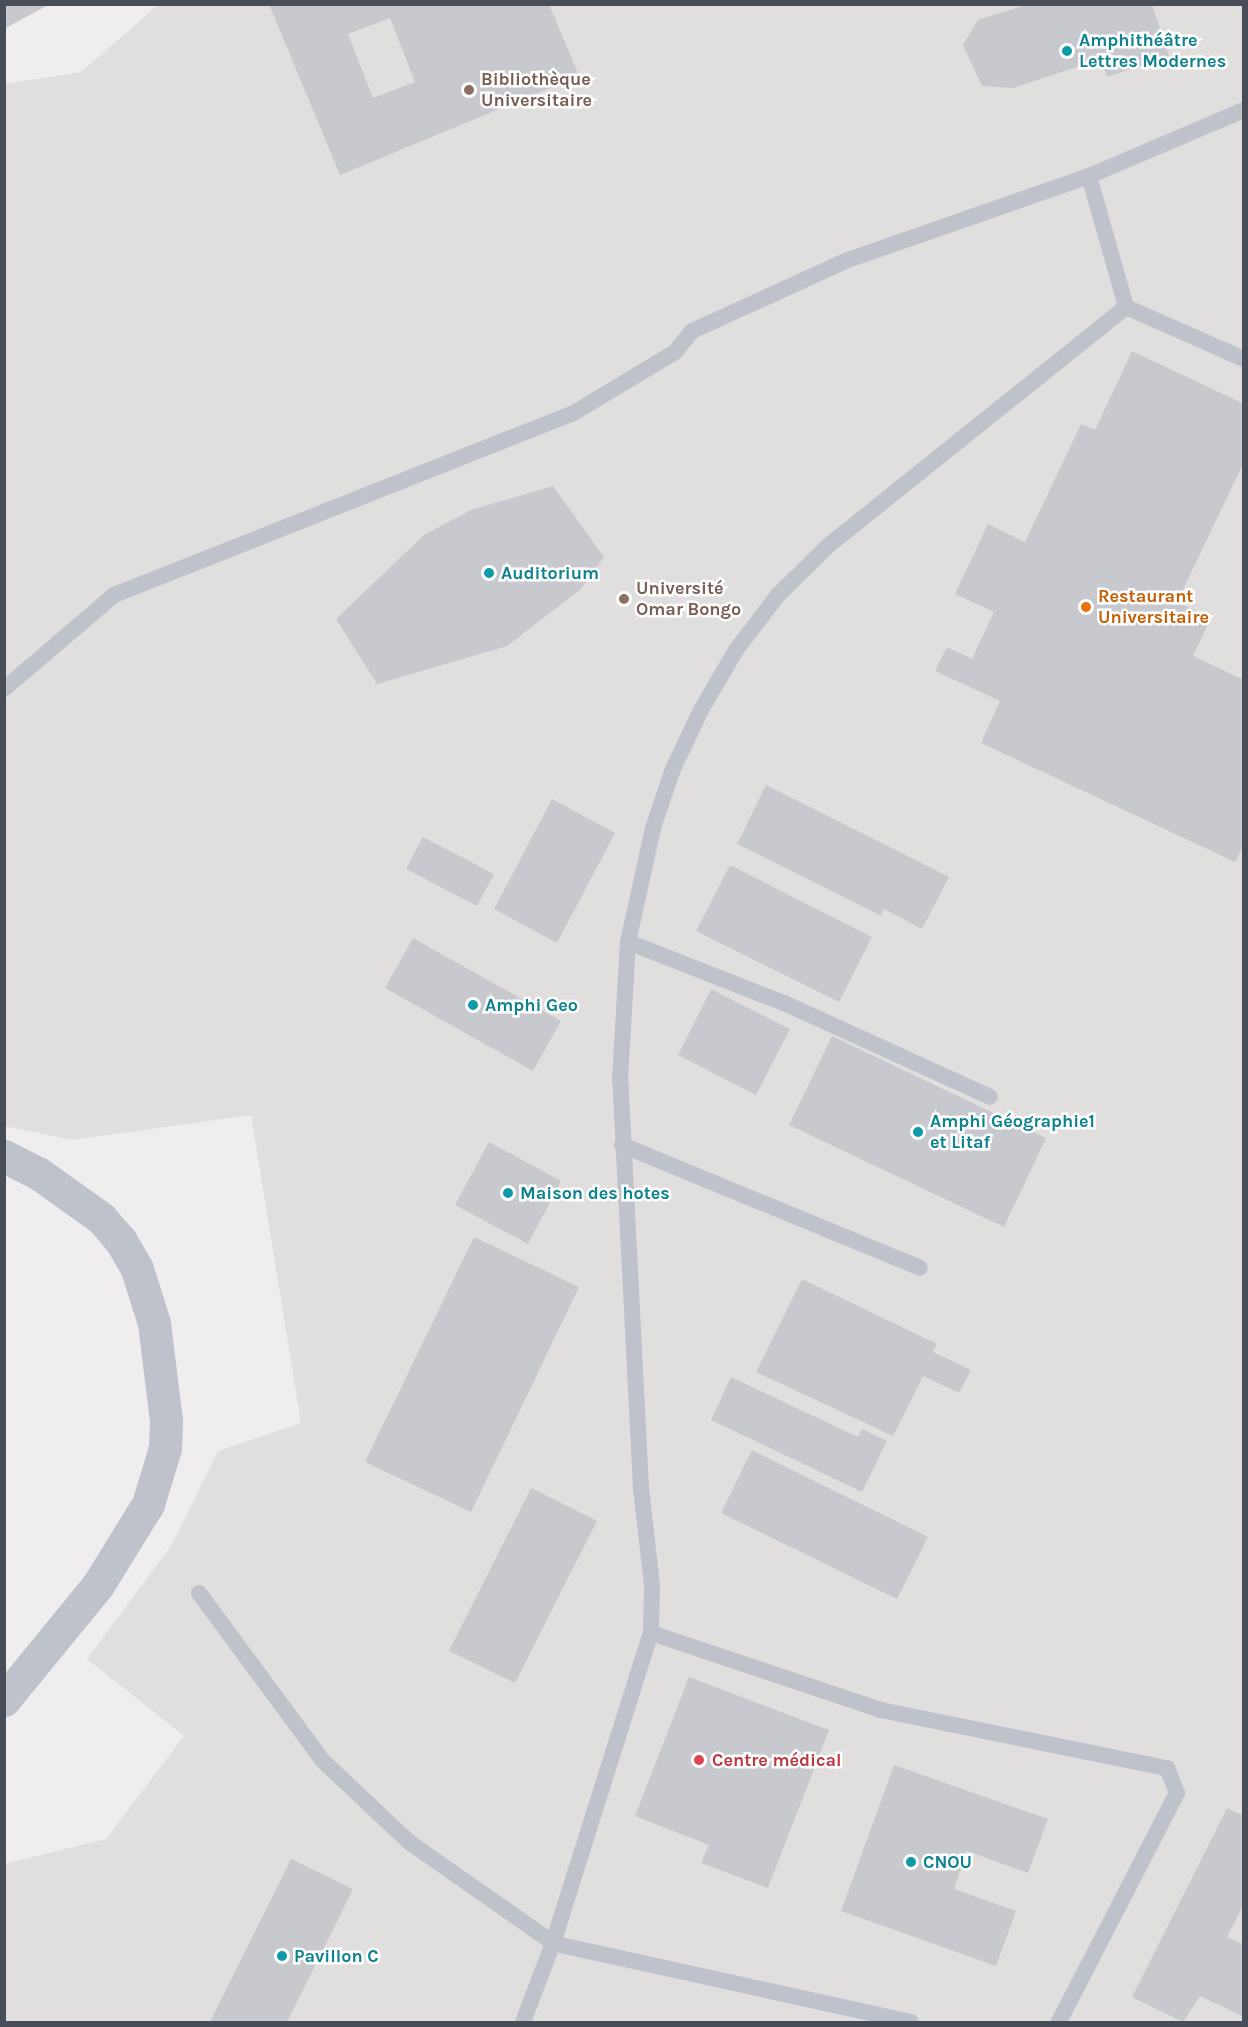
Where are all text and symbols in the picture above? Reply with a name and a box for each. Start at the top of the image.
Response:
place label: Amphithéâtre Lettres Modernes [1079,30,1226,72]
marker: Amphithéâtre Lettres Modernes [1060,44,1074,58]
place label: Bibliothèque Universitaire [481,69,592,112]
marker: Bibliothèque Universitaire [462,83,476,97]
place label: Auditorium [501,562,599,584]
marker: Auditorium [482,566,496,580]
place label: Université Omar Bongo [636,578,741,620]
place label: Restaurant Universitaire [1098,586,1209,628]
marker: Université Omar Bongo [617,592,631,606]
marker: Restaurant Universitaire [1079,600,1093,614]
place label: Amphi Geo [485,994,578,1016]
marker: Amphi Geo [466,998,480,1012]
place label: Amphi Géographie1 et Litaf [930,1111,1095,1154]
marker: Amphi Géographie1 et Litaf [911,1125,925,1139]
place label: Maison des hotes [520,1182,670,1204]
marker: Maison des hotes [501,1186,515,1200]
place label: Centre médical [712,1749,842,1771]
marker: Centre médical [690,1751,708,1769]
place label: CNOU [923,1851,972,1873]
marker: CNOU [904,1855,918,1869]
place label: Pavillon C [294,1945,379,1967]
marker: Pavillon C [275,1949,289,1963]

